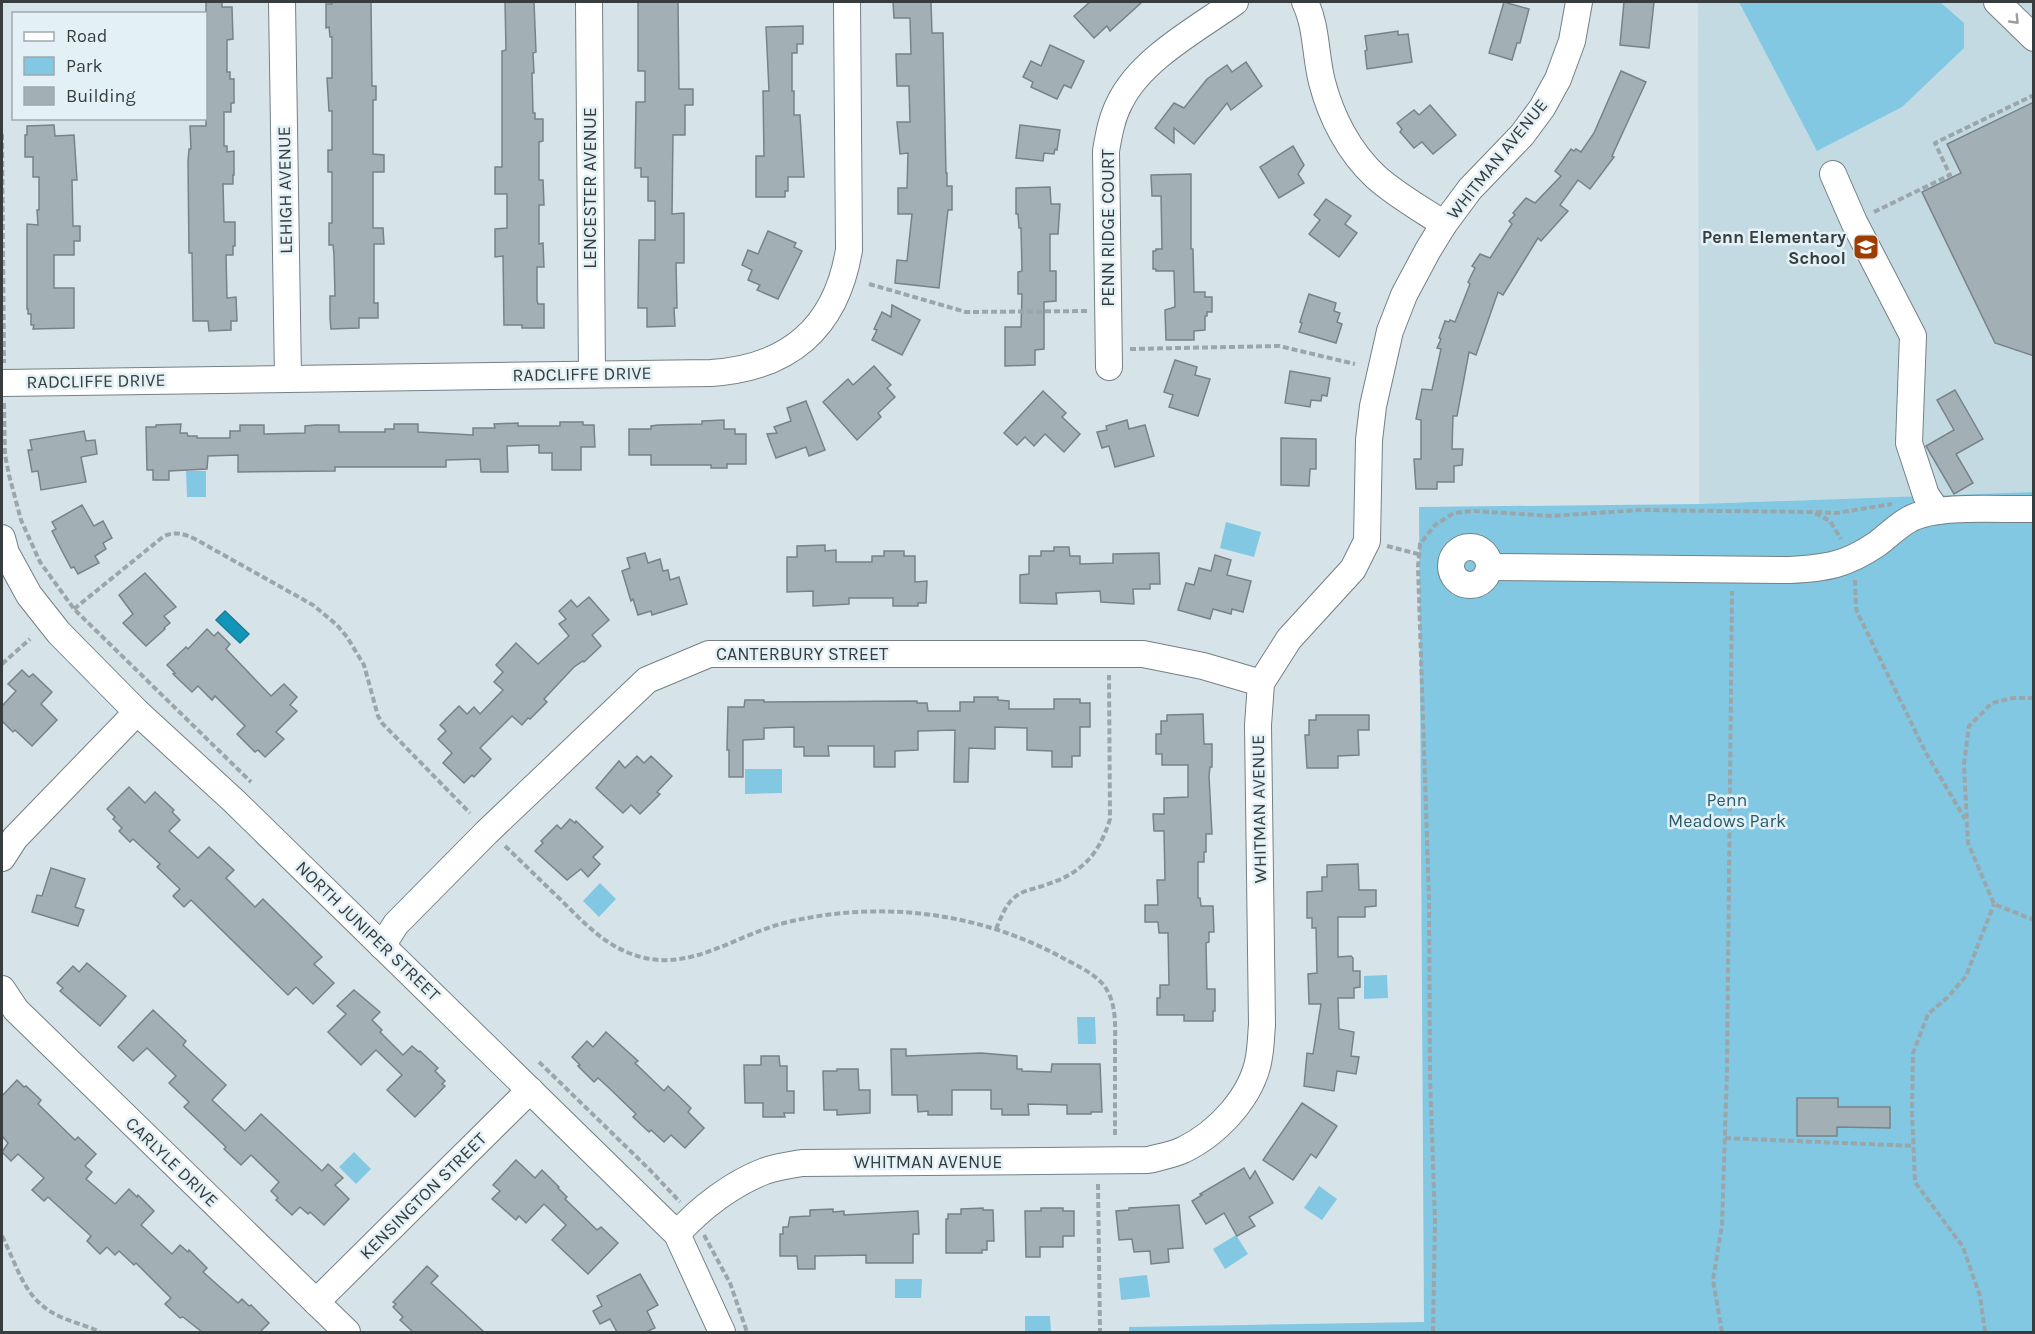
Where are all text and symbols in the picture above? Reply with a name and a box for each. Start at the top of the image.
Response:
legend [12,12,207,120]
one-way arrow [2008,13,2019,24]
text: Road [66,25,107,47]
text: Park [66,55,103,77]
text: Building [66,85,136,107]
street label: WHITMAN AVENUE [1442,94,1552,224]
street label: LENCESTER AVENUE [579,107,601,269]
street label: LEHIGH AVENUE [273,126,297,254]
street label: PENN RIDGE COURT [1097,149,1119,307]
place label: Penn Elementary School [1702,226,1846,269]
school or university icon: Penn Elementary School [1851,232,1881,262]
street label: RADCLIFFE DRIVE [512,362,652,386]
street label: RADCLIFFE DRIVE [26,369,166,393]
street label: CANTERBURY STREET [716,643,888,665]
street label: WHITMAN AVENUE [1247,735,1271,883]
park label: Penn Meadows Park [1668,789,1786,832]
street label: NORTH JUNIPER STREET [291,856,445,1006]
street label: CARLYLE DRIVE [121,1112,223,1212]
street label: KENSINGTON STREET [355,1128,491,1264]
street label: WHITMAN AVENUE [854,1151,1002,1173]

